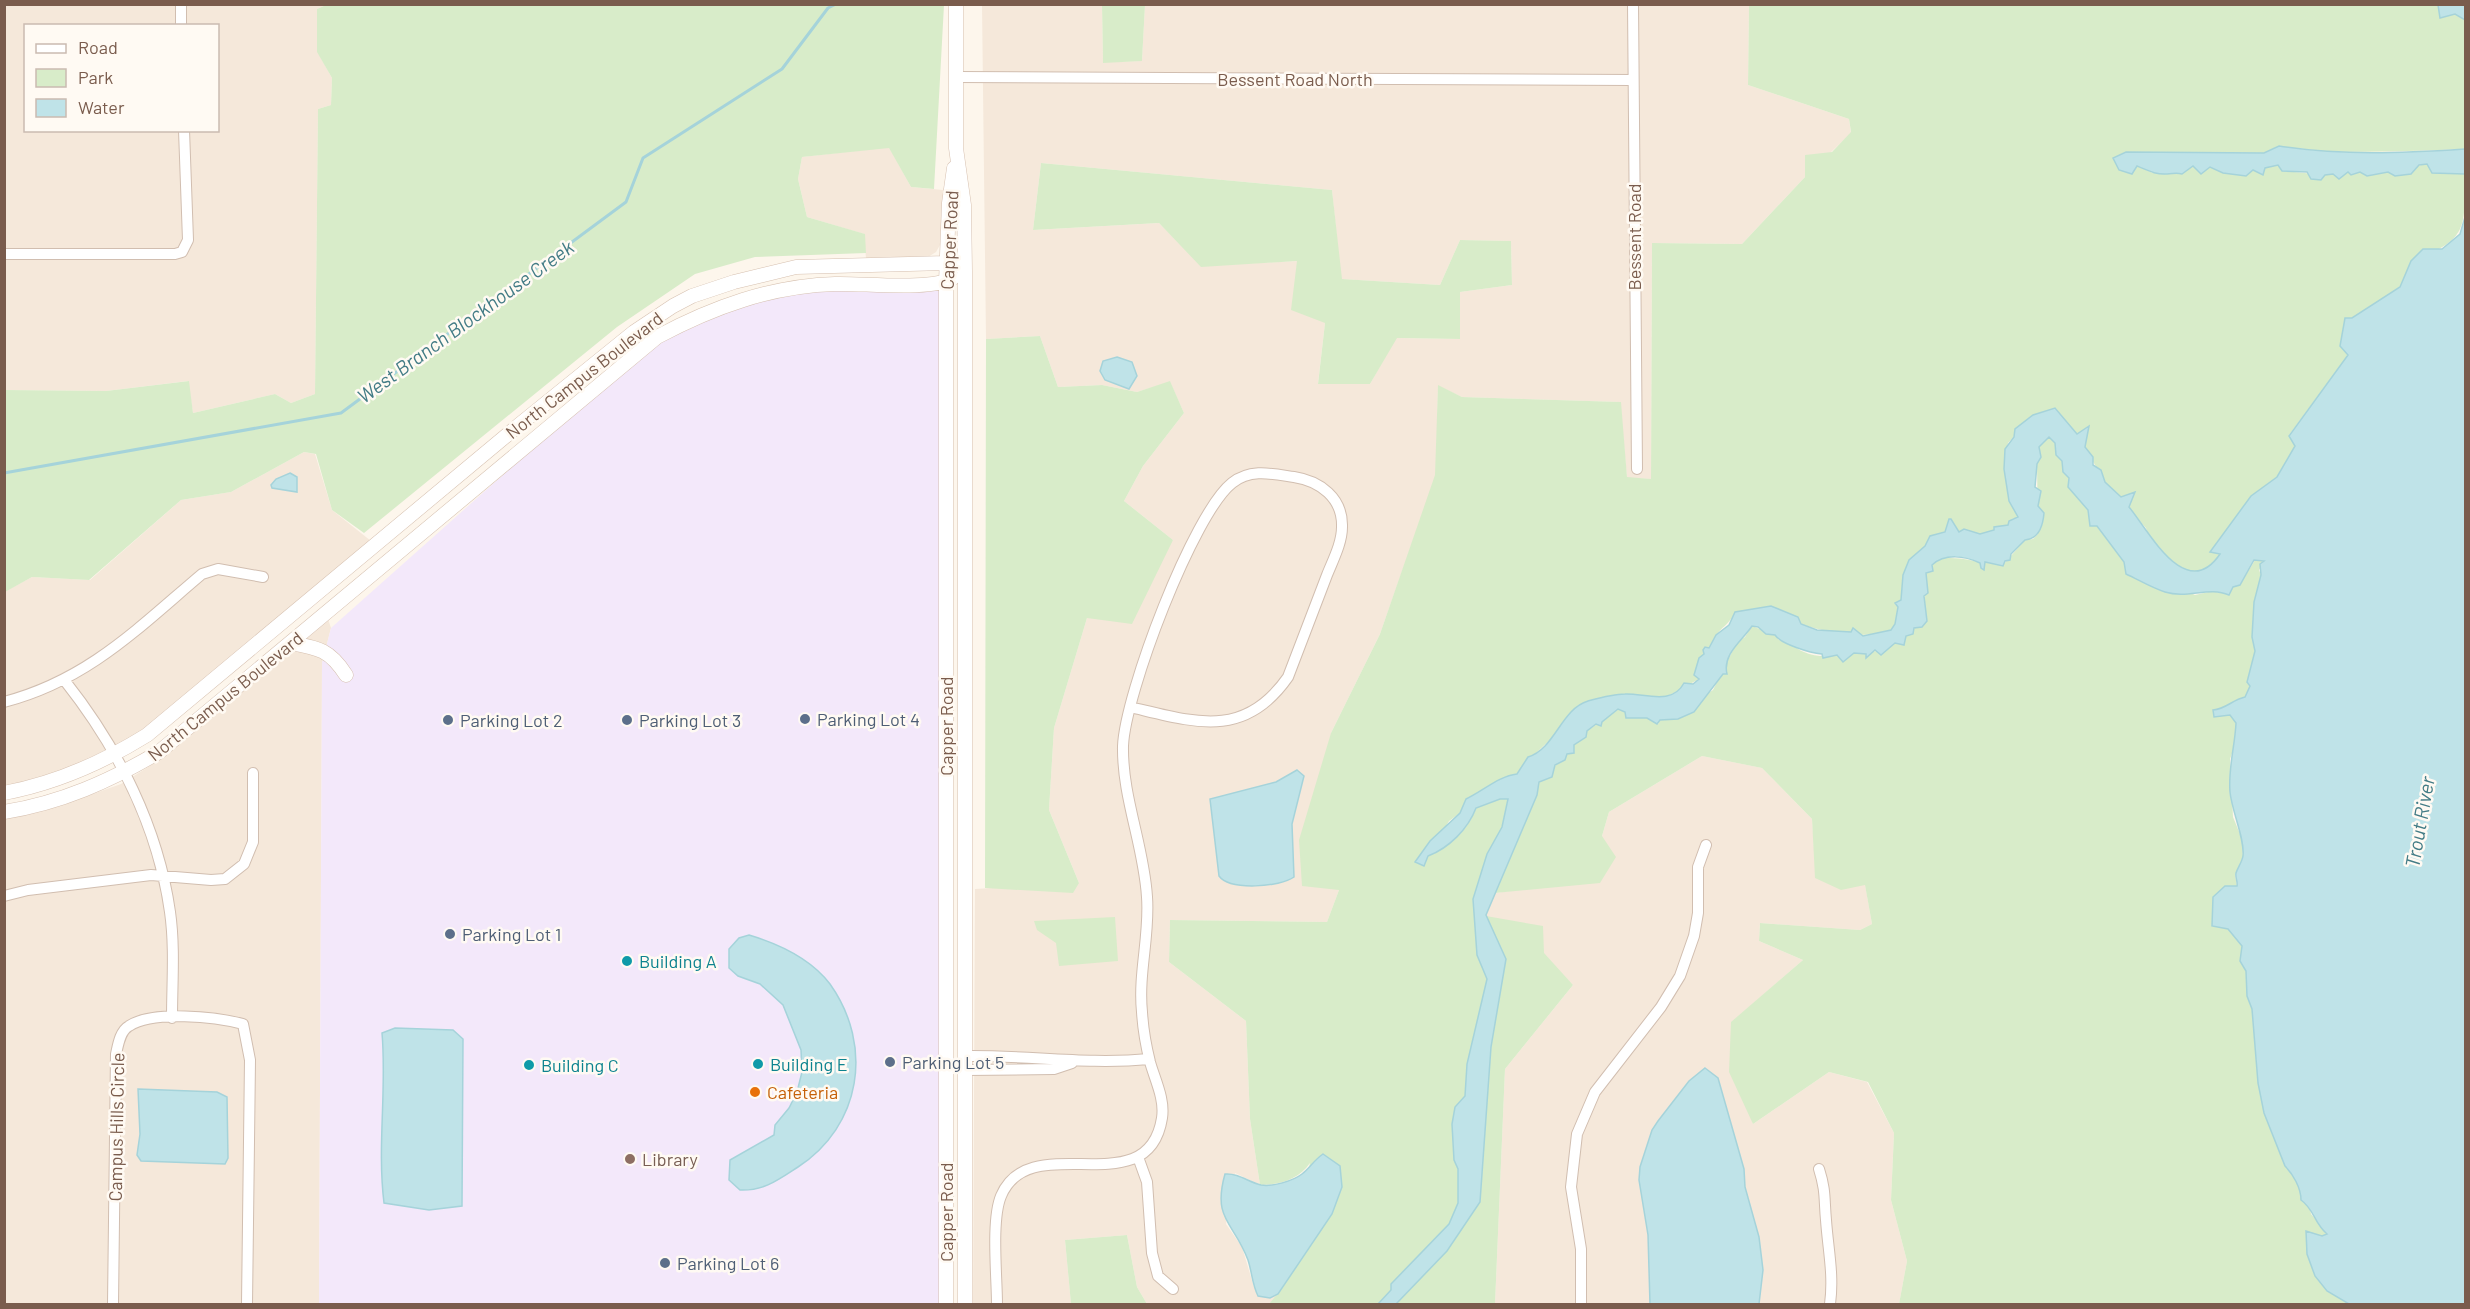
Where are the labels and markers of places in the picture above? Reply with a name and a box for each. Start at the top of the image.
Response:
place label: Parking Lot 4 [817,708,920,730]
place label: Parking Lot 2 [460,709,563,731]
place label: Parking Lot 3 [639,709,741,731]
marker: Parking Lot 4 [798,712,812,726]
marker: Parking Lot 2 [441,713,455,727]
marker: Parking Lot 3 [620,713,634,727]
place label: Parking Lot 1 [462,923,561,945]
marker: Parking Lot 1 [443,927,457,941]
place label: Building A [639,950,717,972]
marker: Building A [620,954,634,968]
place label: Parking Lot 5 [902,1051,1004,1073]
place label: Building E [770,1053,848,1075]
place label: Building C [541,1054,619,1076]
marker: Parking Lot 5 [883,1055,897,1069]
marker: Building E [751,1057,765,1071]
marker: Building C [522,1058,536,1072]
place label: Cafeteria [767,1081,838,1103]
marker: Cafeteria [748,1085,762,1099]
place label: Library [642,1148,698,1170]
marker: Library [623,1152,637,1166]
place label: Parking Lot 6 [677,1252,779,1274]
marker: Parking Lot 6 [658,1256,672,1270]

